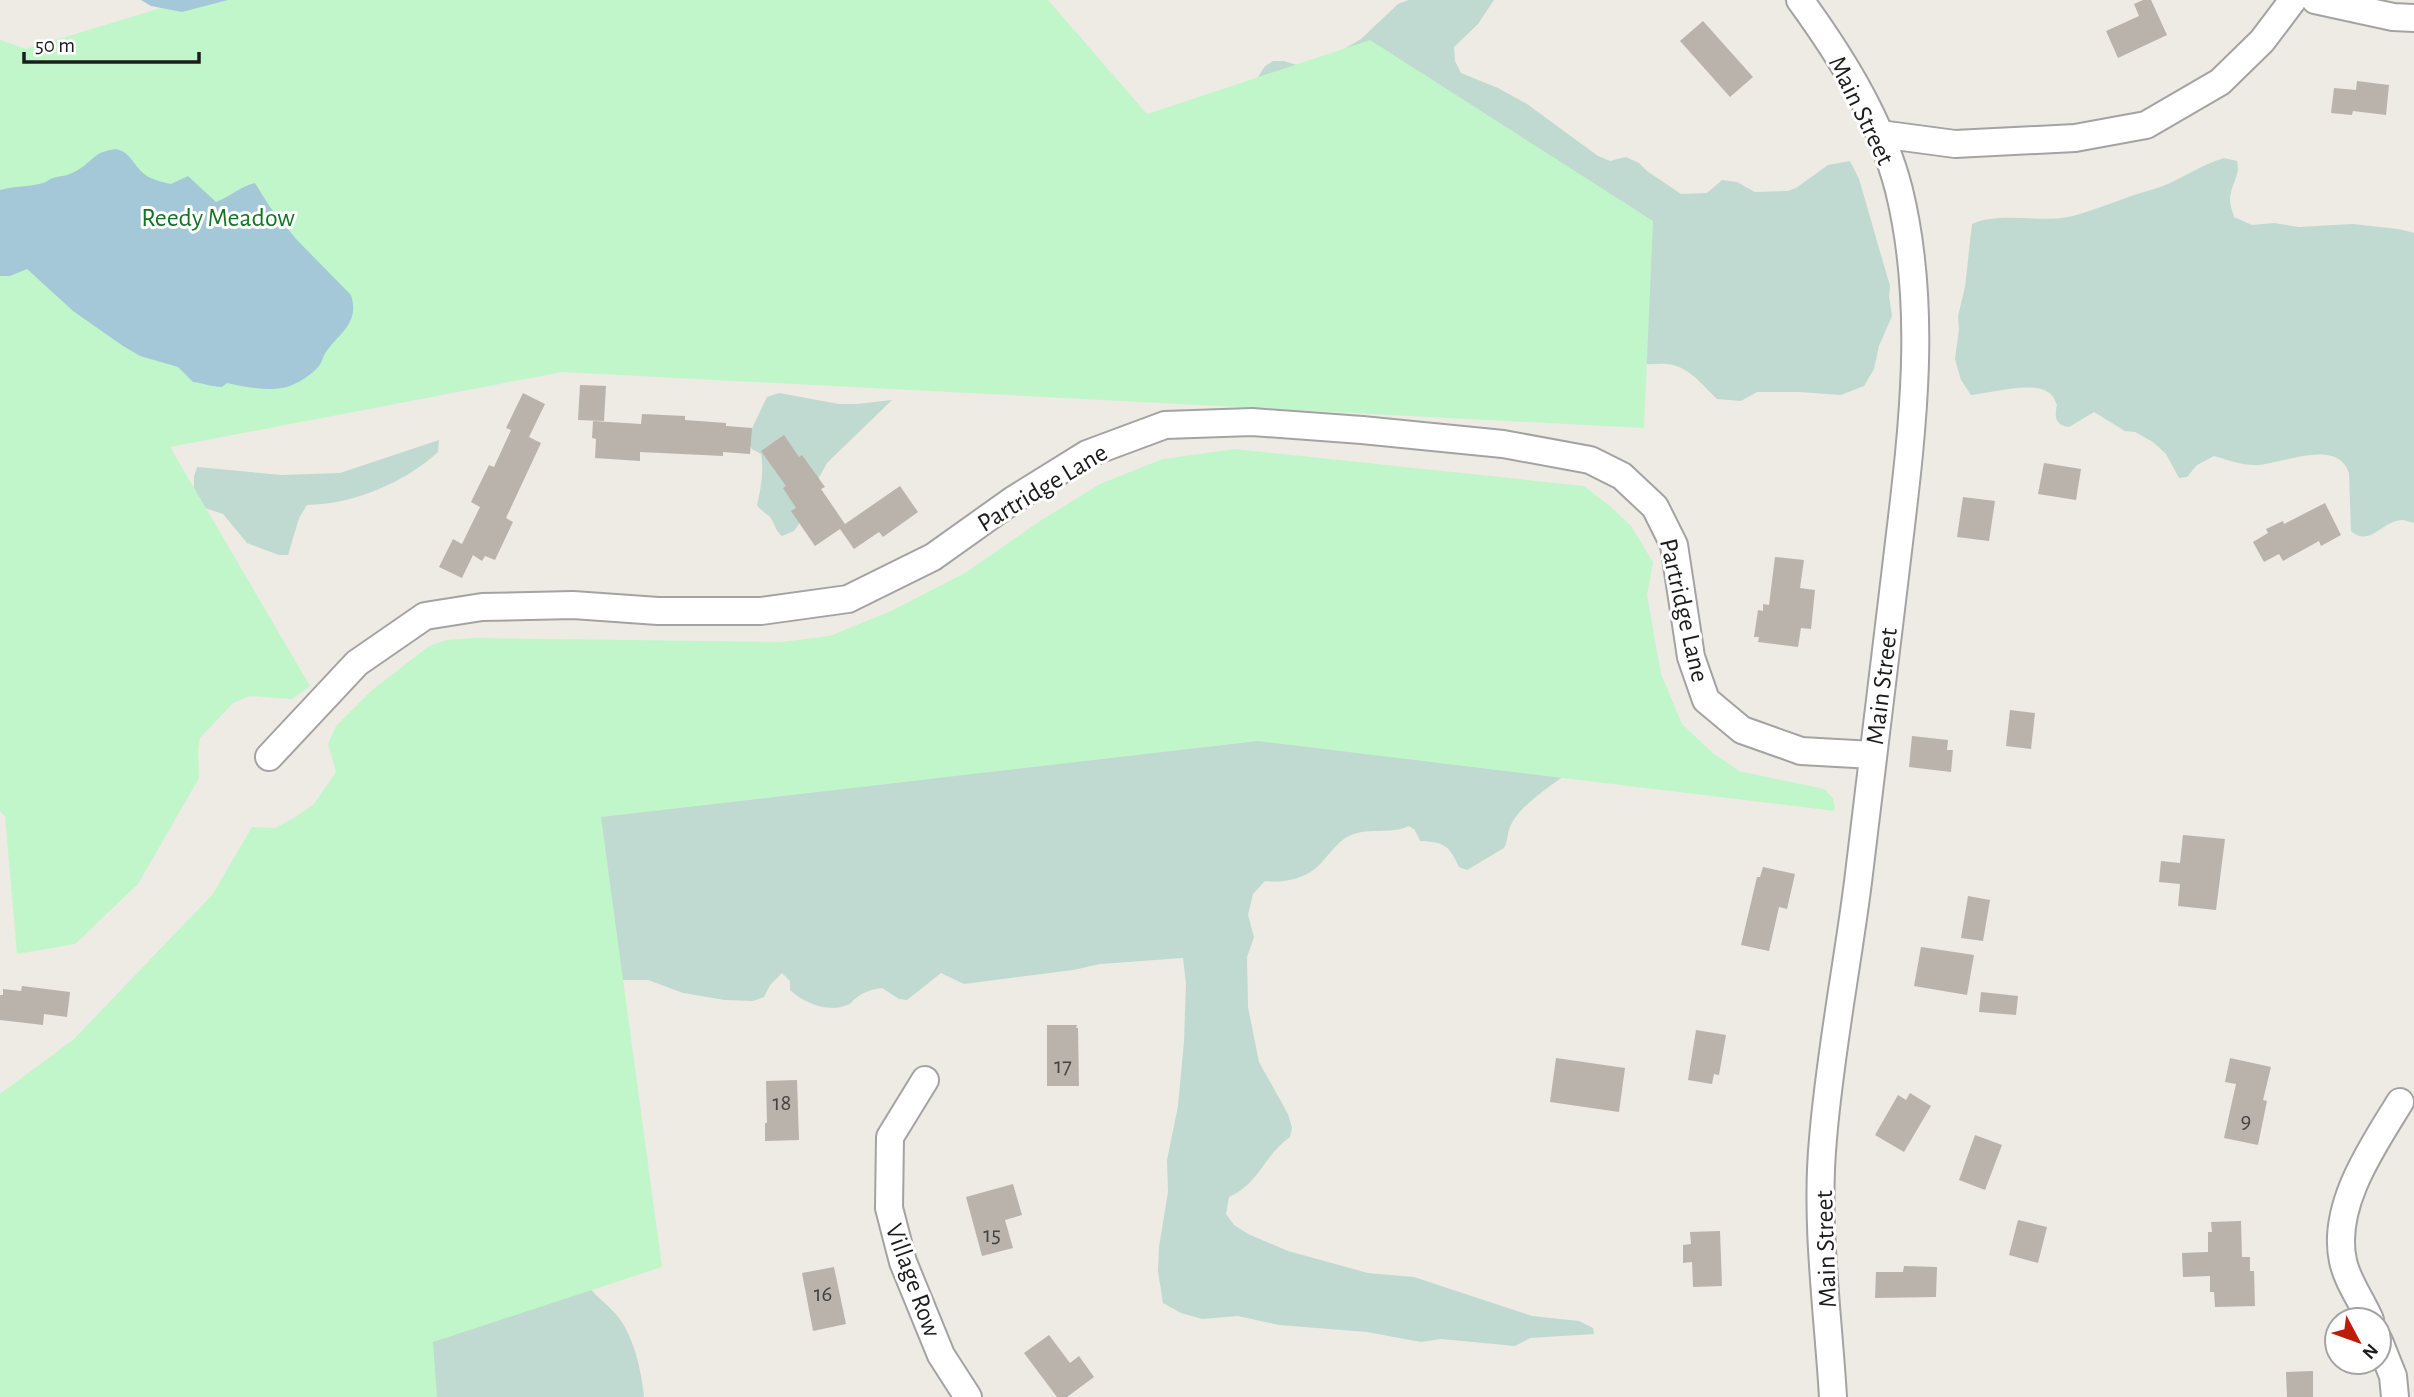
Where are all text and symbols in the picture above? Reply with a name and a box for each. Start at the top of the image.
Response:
scale bar [24,21,200,65]
text: 50 m [35,35,75,56]
street label: Main Street [1824,52,1899,169]
park label: Reedy Meadow [141,205,295,231]
street label: Partridge Lane [973,439,1112,537]
street label: Partridge Lane [1655,536,1713,684]
street label: Main Street [1862,626,1902,746]
house number: 17 [1054,1055,1072,1078]
house number: 18 [773,1092,791,1115]
house number: 9 [2241,1110,2251,1133]
street label: Main Street [1811,1190,1841,1308]
street label: Village Row [881,1220,946,1341]
house number: 15 [983,1224,1001,1247]
house number: 16 [814,1283,832,1306]
north arrow [2323,1306,2393,1376]
text: N [2358,1340,2381,1362]

